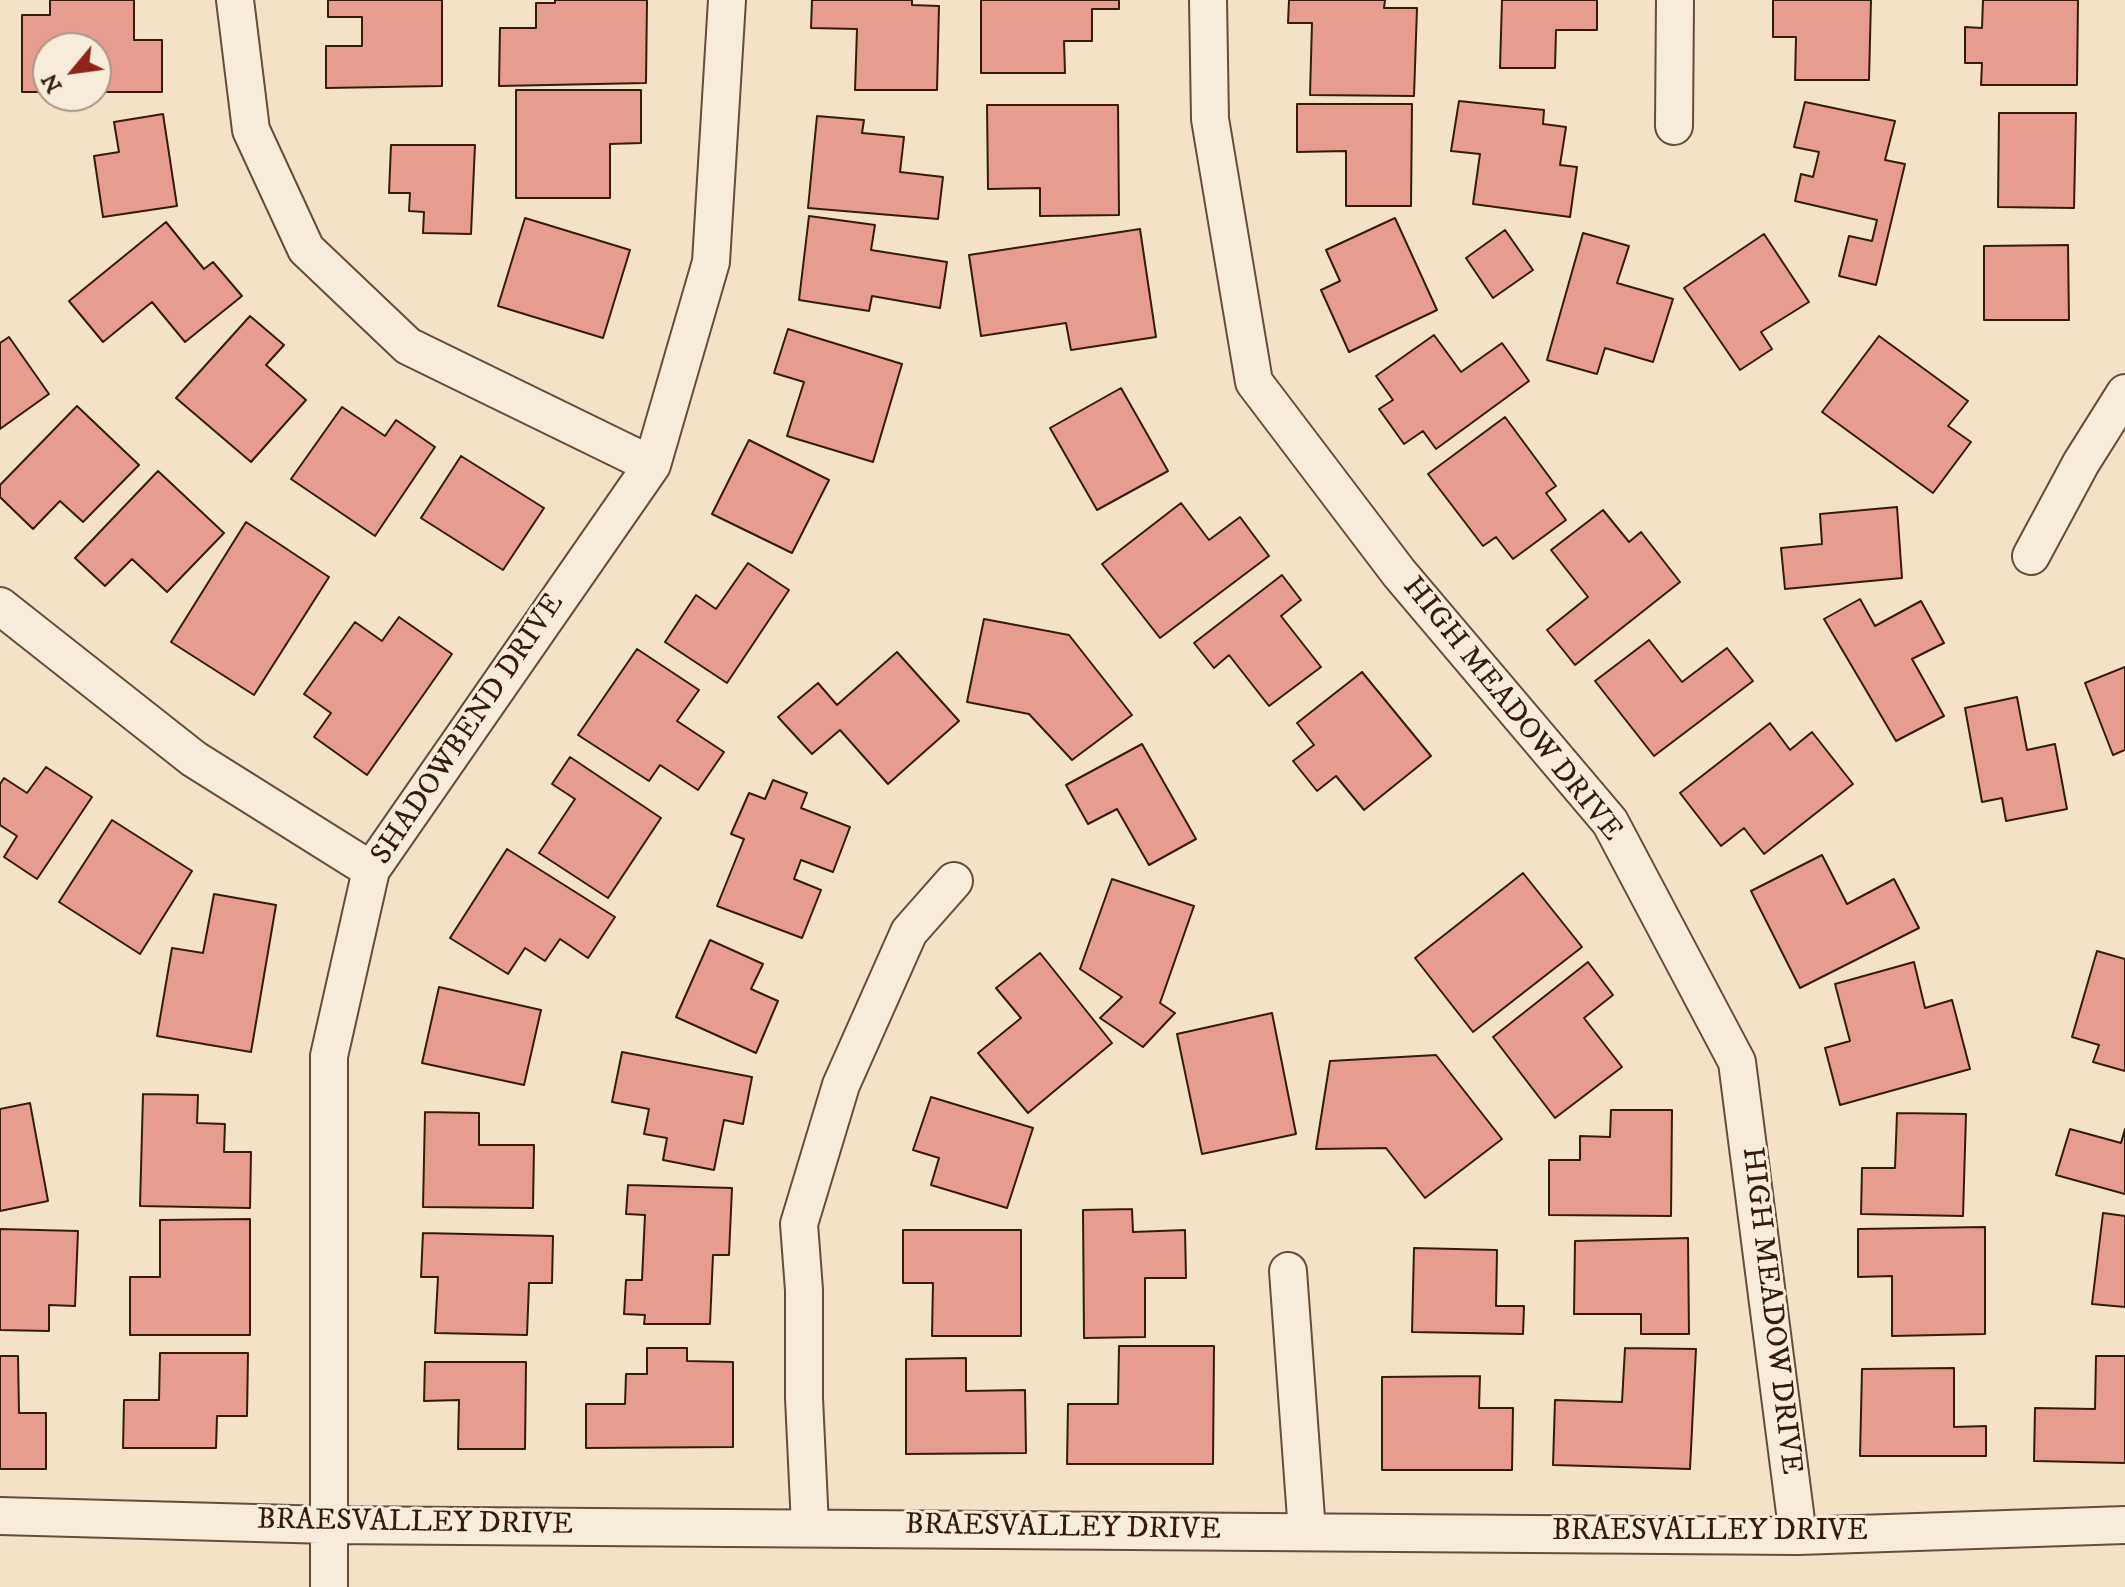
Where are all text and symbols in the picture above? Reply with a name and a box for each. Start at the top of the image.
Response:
north arrow [32,32,112,112]
text: N [36,68,69,97]
street label: HIGH MEADOW DRIVE [1393,571,1629,849]
street label: SHADOWBEND DRIVE [365,588,573,872]
street label: HIGH MEADOW DRIVE [1732,1145,1808,1477]
street label: BRAESVALLEY DRIVE [257,1503,573,1545]
street label: BRAESVALLEY DRIVE [905,1508,1221,1550]
street label: BRAESVALLEY DRIVE [1552,1515,1868,1551]

